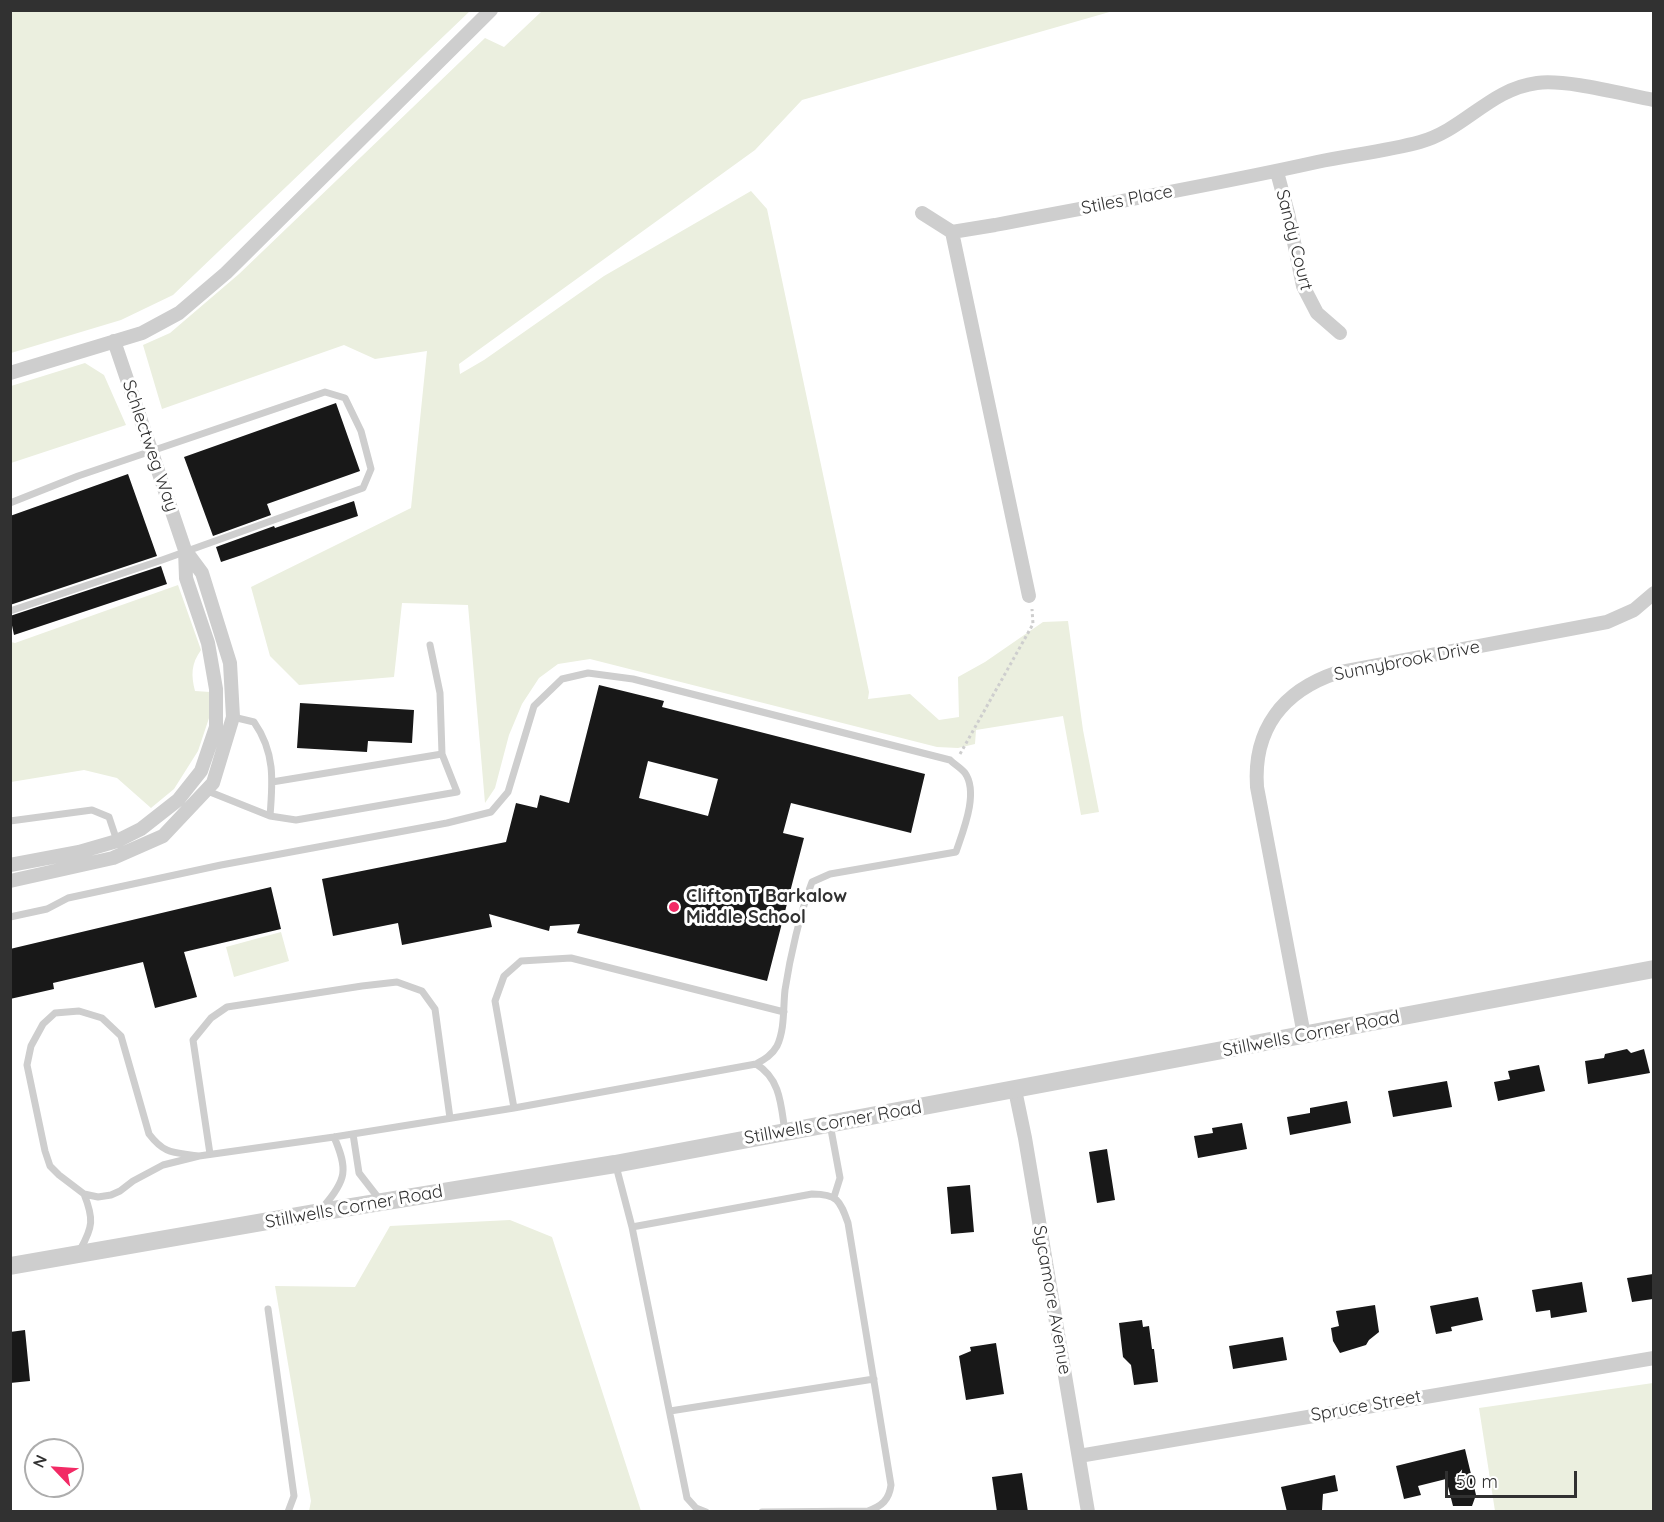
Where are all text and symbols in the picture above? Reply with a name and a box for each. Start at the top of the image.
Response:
street label: Stiles Place [1079,181,1175,219]
street label: Sandy Court [1271,187,1317,293]
street label: Schlectweg Way [117,377,183,515]
street label: Sunnybrook Drive [1332,636,1482,686]
place label: Clifton T Barkalow Middle School [686,886,847,928]
marker: Clifton T Barkalow Middle School [667,900,681,914]
street label: Stillwells Corner Road [1221,1006,1401,1062]
street label: Stillwells Corner Road [742,1097,924,1149]
street label: Stillwells Corner Road [263,1181,445,1233]
street label: Sycamore Avenue [1028,1224,1076,1376]
street label: Spruce Street [1309,1386,1423,1426]
north arrow [24,1438,84,1498]
text: N [28,1452,51,1471]
scale bar [1448,1459,1580,1497]
text: 50 m [1456,1470,1498,1493]

